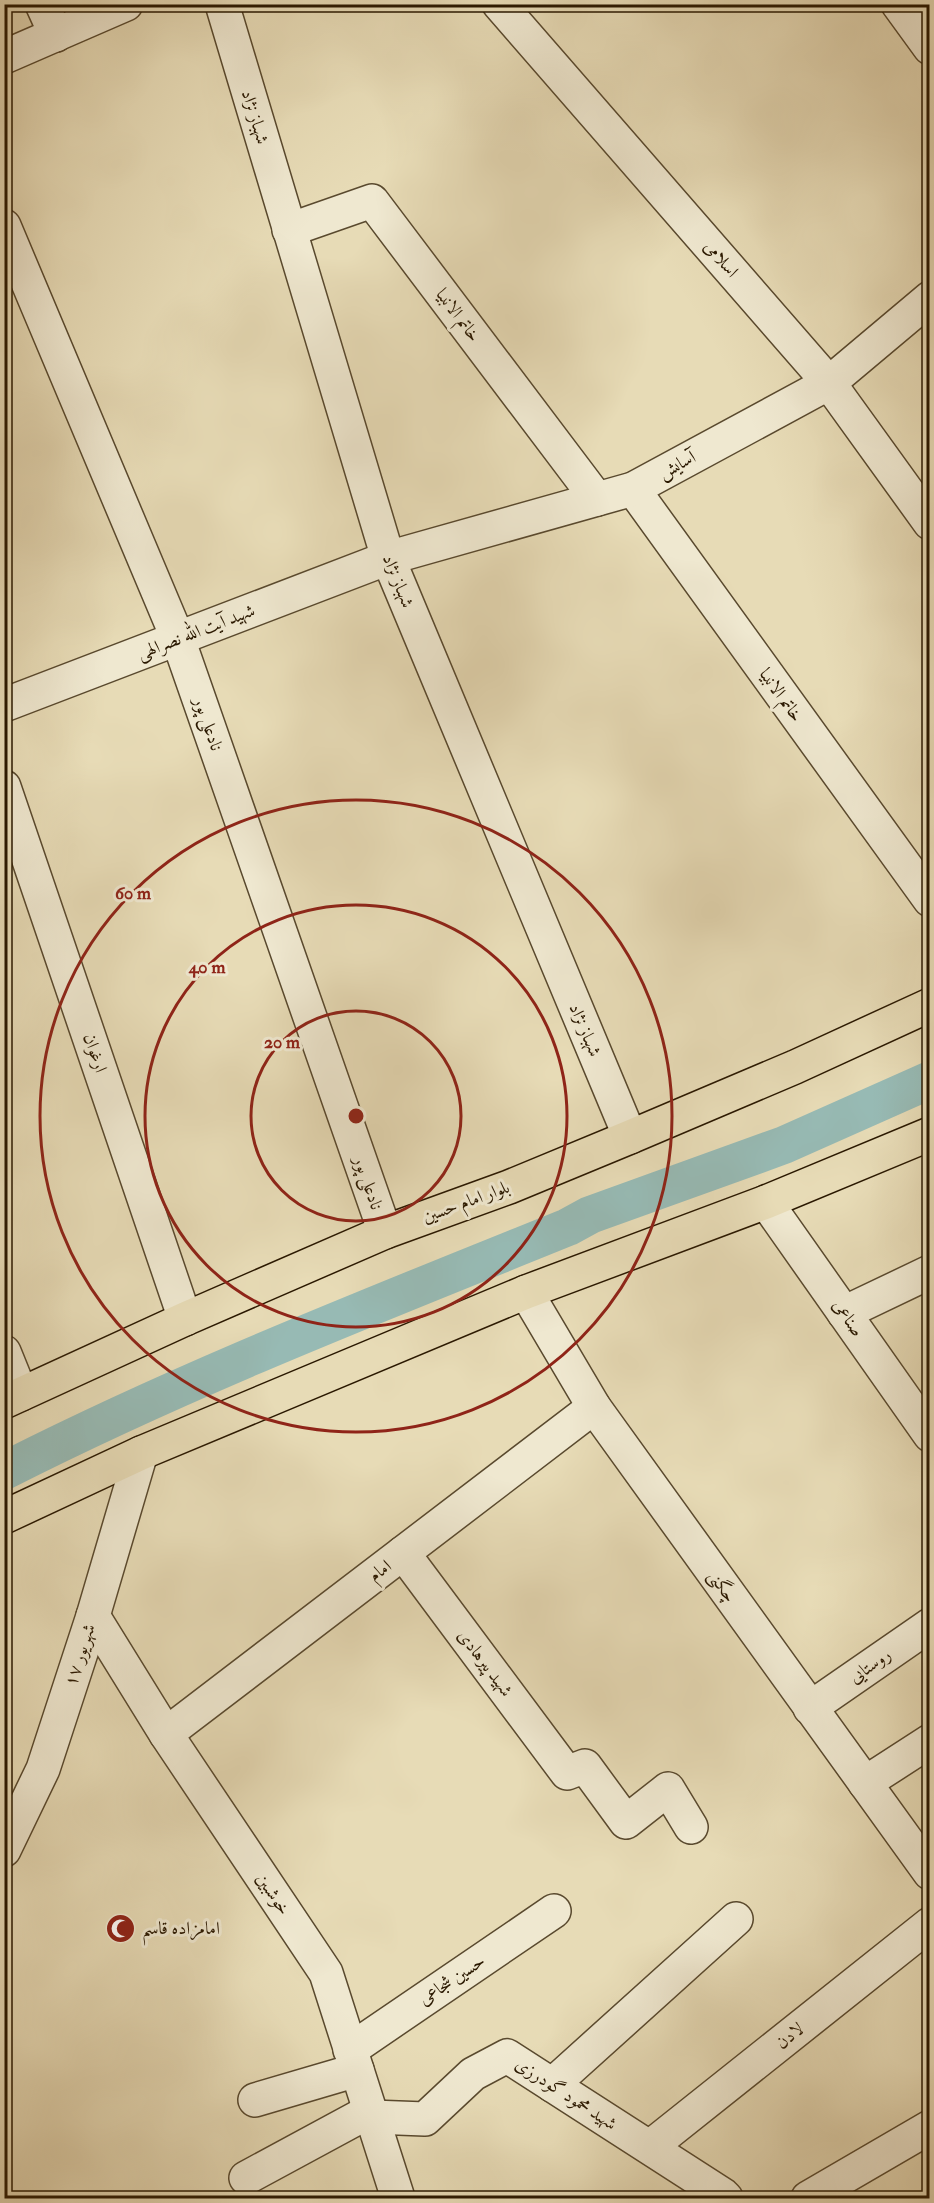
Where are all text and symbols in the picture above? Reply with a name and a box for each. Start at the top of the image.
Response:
street label: شهباز نژاد [236,87,274,147]
street label: اسلامی [699,236,744,282]
street label: خاتم الانبیا [427,284,486,349]
street label: آسایش [654,445,702,484]
street label: شهباز نژاد [377,551,419,611]
street label: شهید آیت الله نصرالهی [133,596,258,665]
street label: خاتم الانبیا [751,664,808,729]
street label: نادعلی پور [187,692,228,754]
text: 60 m [115,882,152,905]
text: 40 m [188,956,226,979]
street label: شهباز نژاد [564,1000,606,1060]
street label: ارغوان [78,1030,112,1076]
text: 20 m [264,1031,301,1054]
centre of rings [346,1106,366,1126]
street label: نادعلی پور [347,1151,388,1213]
street label: بلوار امام حسین [419,1176,514,1232]
street label: صناعی [827,1295,869,1341]
street label: امام [364,1555,399,1590]
street label: چگنی [702,1565,742,1607]
street label: ۱۷ شهریور [59,1621,101,1689]
street label: شهید پیرهادی [451,1625,518,1702]
street label: روستایی [844,1643,896,1689]
street label: خوشبین [251,1868,295,1920]
mosque icon: امامزاده قاسم [105,1912,137,1944]
place label: امامزاده قاسم [142,1917,220,1946]
street label: حسین شجاعی [414,1949,490,2011]
street label: لادن [771,2018,809,2054]
street label: شهید محمود گودرزی [511,2053,621,2135]

